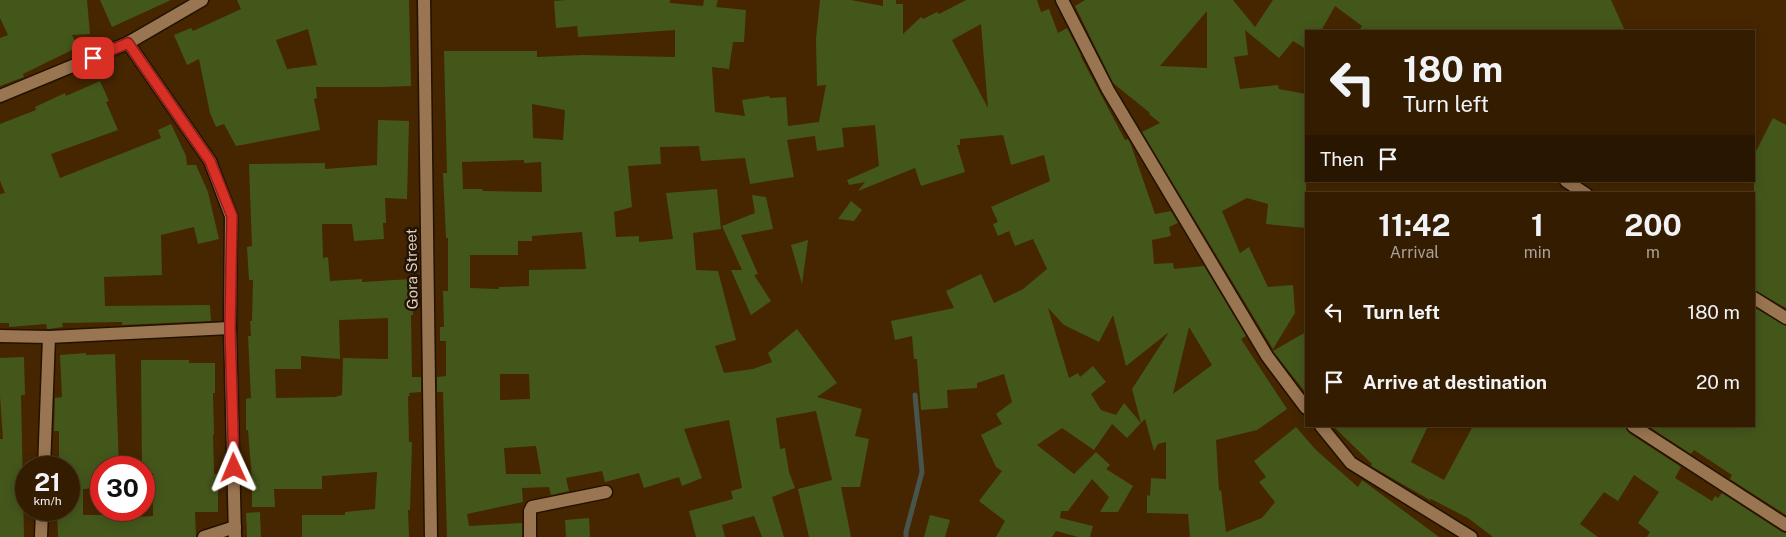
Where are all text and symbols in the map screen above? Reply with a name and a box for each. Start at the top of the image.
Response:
pin [72,37,114,79]
icon: arrive [79,44,107,72]
text: 180 m [1403,49,1503,90]
icon: left [1320,50,1385,115]
text: Turn left [1403,91,1489,117]
icon: arrive [1374,145,1402,173]
text: Then [1320,148,1364,170]
text: 11:42 [1378,207,1451,243]
text: 1 [1531,207,1544,243]
text: 200 [1624,207,1682,243]
street label: Gora Street [402,228,421,310]
text: Arrival [1390,243,1439,262]
text: min [1524,243,1551,262]
text: m [1646,243,1660,262]
icon: left [1320,298,1348,326]
text: Turn left [1363,301,1440,323]
text: 180 m [1687,301,1740,323]
icon: arrive [1320,368,1348,396]
text: Arrive at destination [1363,371,1547,393]
text: 20 m [1696,371,1740,393]
position arrow [207,441,259,493]
speed limit sign: 30 [90,456,155,521]
text: 21 [34,467,61,497]
text: km/h [33,494,62,508]

